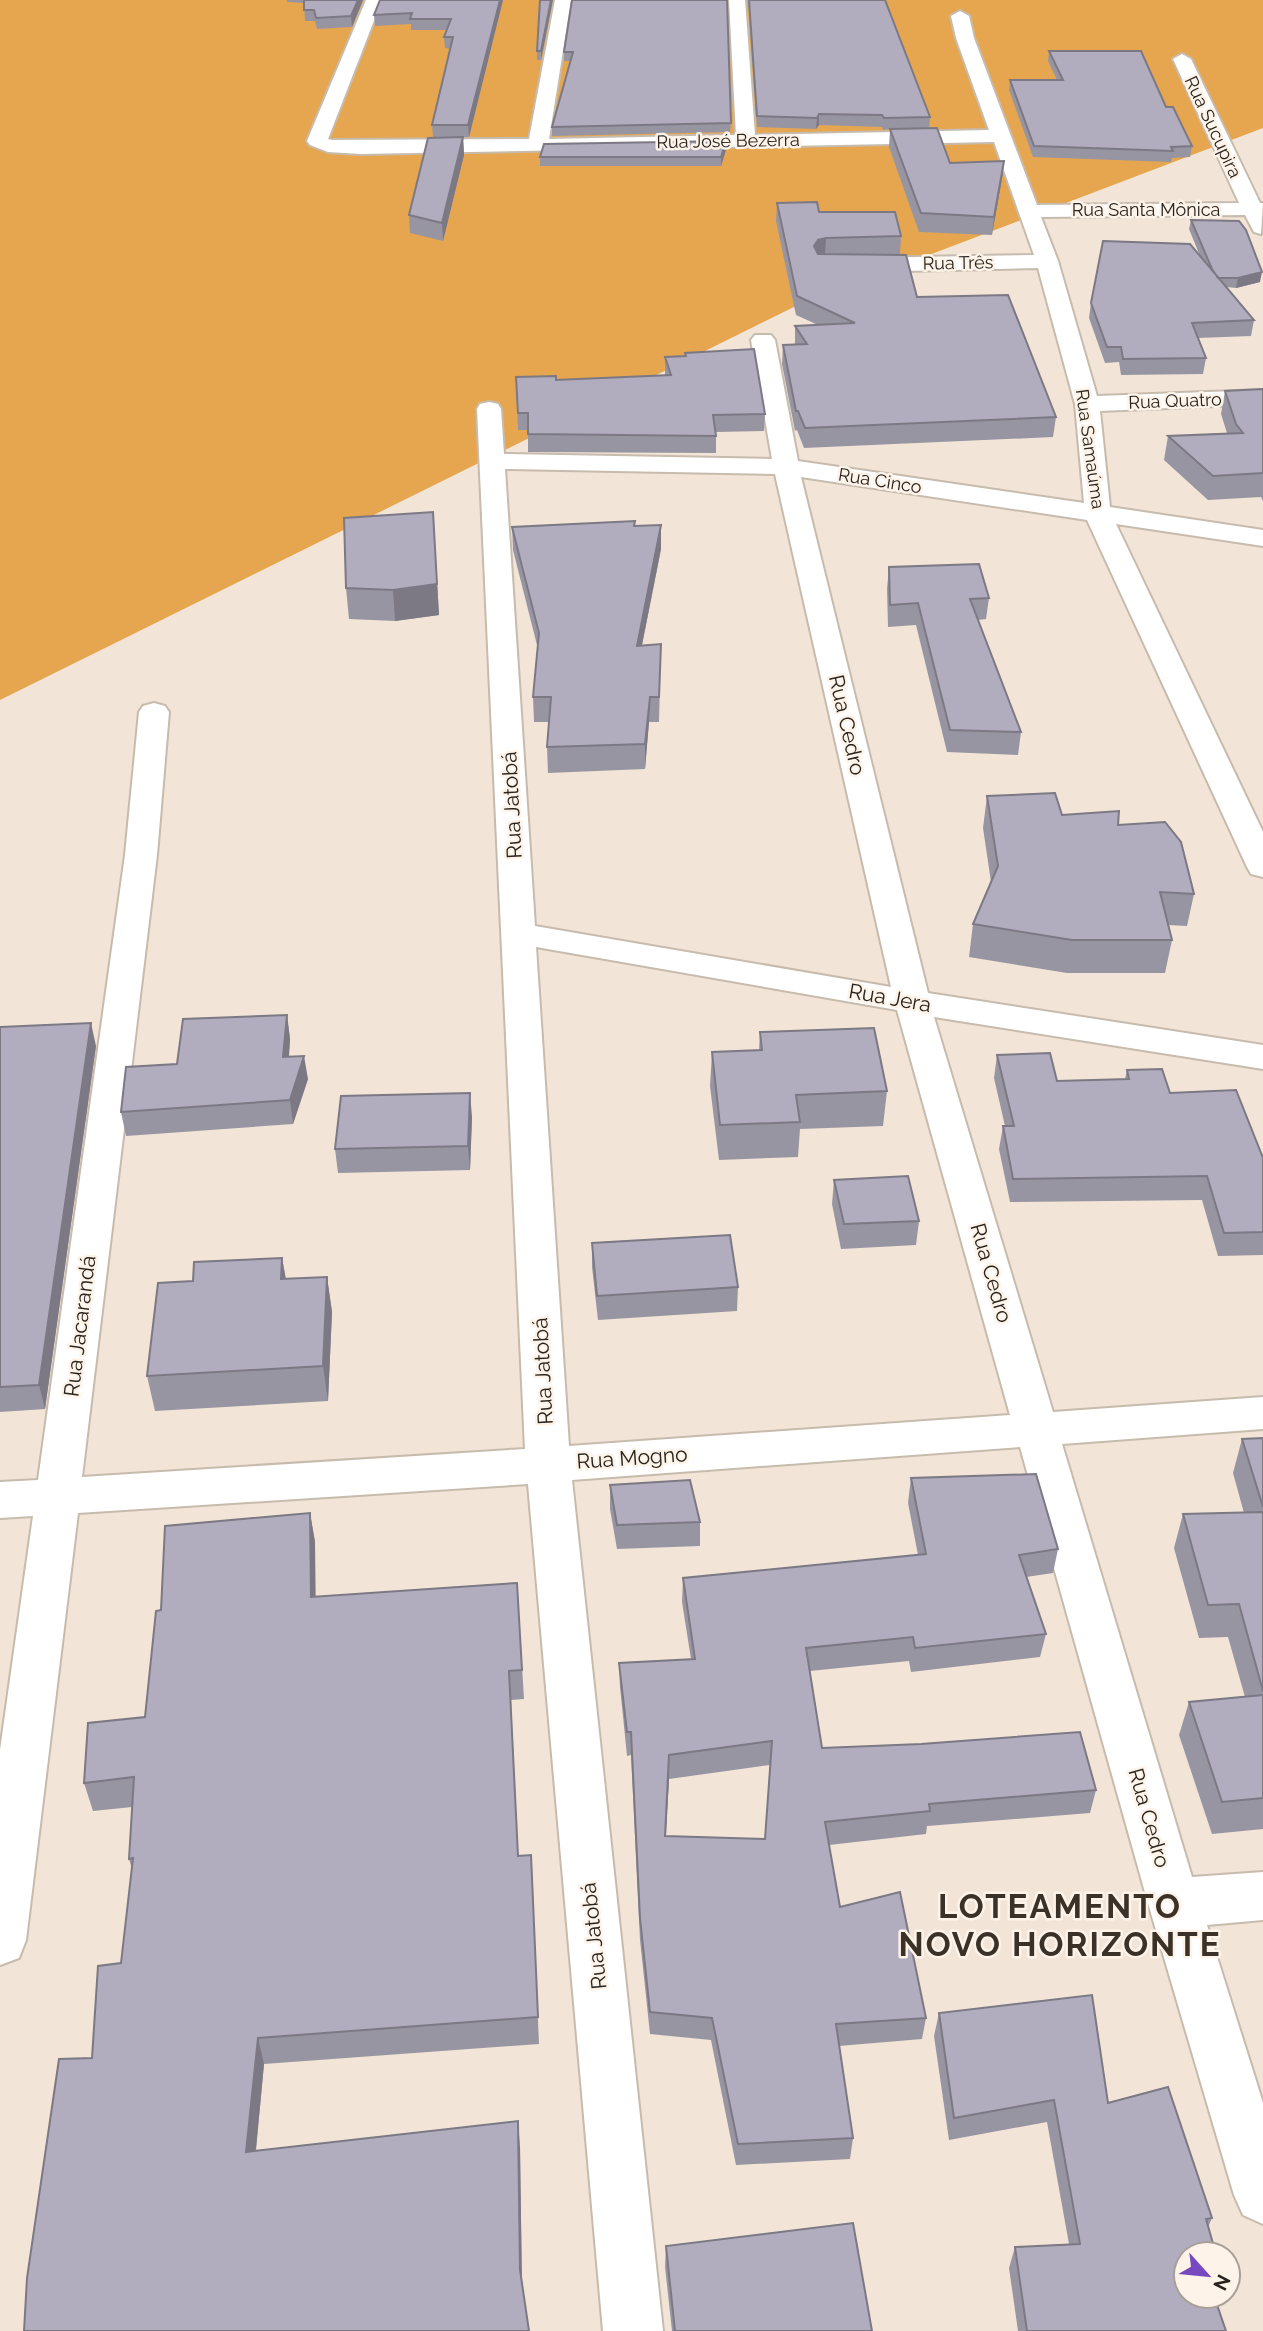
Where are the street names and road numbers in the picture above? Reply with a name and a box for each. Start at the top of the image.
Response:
street label: Rua Sucupira [1181,72,1246,181]
street label: Rua José Bezerra [656,129,800,152]
street label: Rua Santa Mônica [1072,199,1220,220]
street label: Rua Três [922,251,994,274]
street label: Rua Samaúma [1072,388,1109,510]
street label: Rua Quatro [1128,388,1222,413]
street label: Rua Cinco [837,464,923,497]
street label: Rua Cedro [824,672,871,777]
street label: Rua Jatobá [496,751,527,859]
street label: Rua Jera [847,978,933,1017]
street label: Rua Cedro [965,1220,1018,1325]
street label: Rua Jacarandá [58,1254,101,1398]
street label: Rua Jatobá [527,1317,558,1425]
street label: Rua Mogno [576,1441,688,1474]
street label: Rua Cedro [1123,1765,1176,1870]
street label: Rua Jatobá [575,1881,612,1991]

